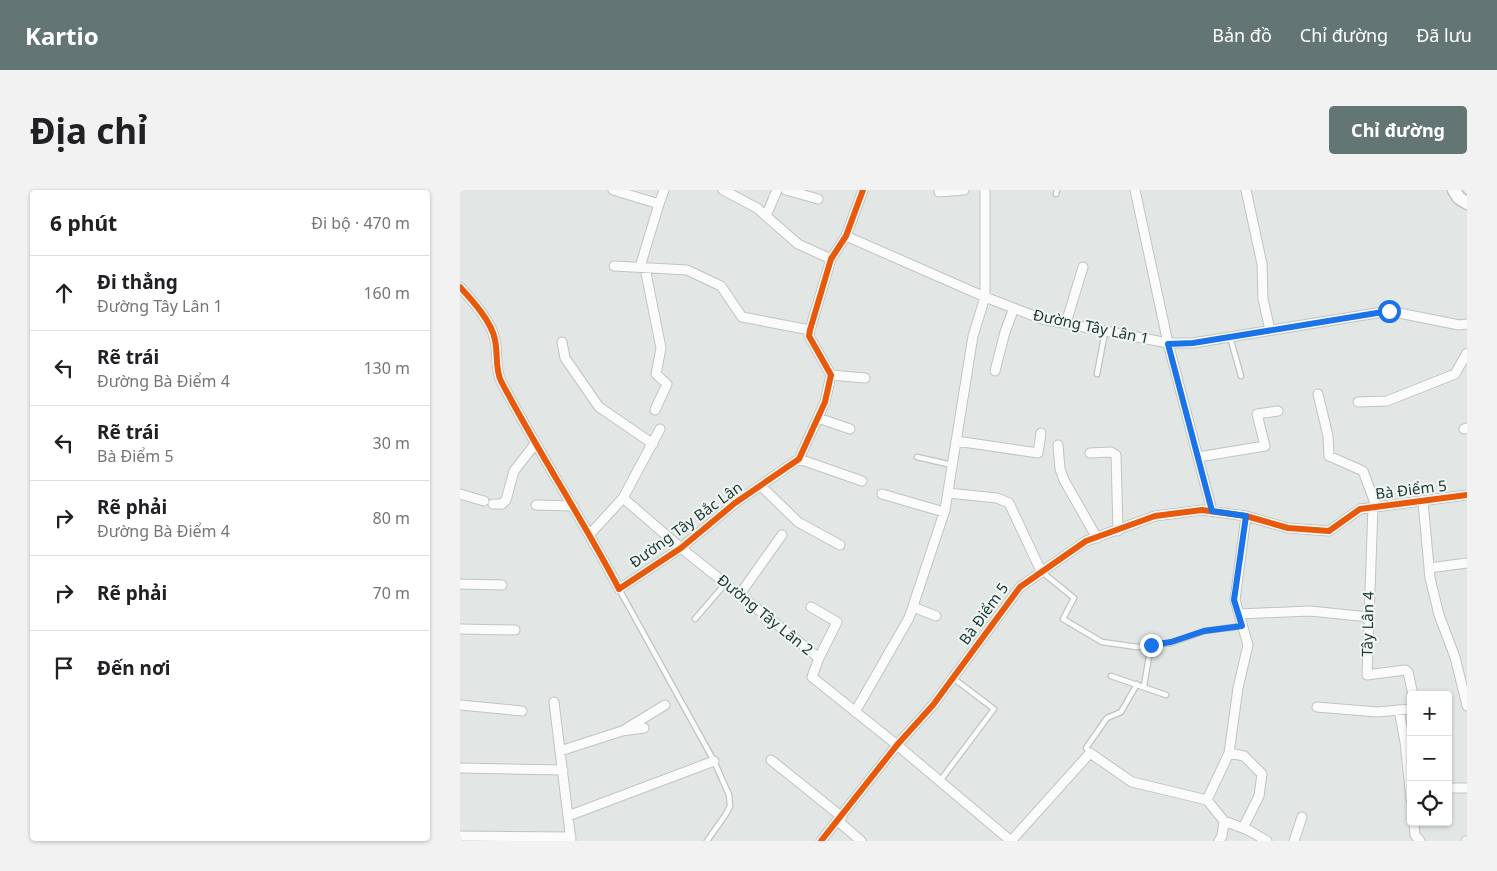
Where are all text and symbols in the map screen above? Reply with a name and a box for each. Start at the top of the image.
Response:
text: Kartio [25,19,99,52]
text: Bản đồ [1212,23,1272,47]
text: Chỉ đường [1300,23,1388,47]
text: Đã lưu [1416,23,1472,47]
button: Chỉ đường [1329,106,1467,154]
text: Địa chỉ [30,107,147,154]
text: 6 phút [50,209,117,237]
text: Đi bộ · 470 m [311,212,410,234]
text: Đi thẳng [97,269,178,295]
icon: ahead [50,279,78,307]
text: 160 m [363,282,410,304]
text: Đường Tây Lân 1 [97,295,223,317]
route start [1378,300,1401,323]
street label: Đường Tây Lân 1 [1032,304,1151,348]
text: Rẽ trái [97,344,159,370]
icon: left [50,354,78,382]
text: 130 m [363,357,410,379]
text: Đường Bà Điểm 4 [97,370,230,392]
text: Rẽ trái [97,419,159,445]
icon: left [50,429,78,457]
text: 30 m [373,432,410,454]
text: Bà Điểm 5 [97,445,174,467]
street label: Bà Điểm 5 [1374,475,1448,503]
street label: Đường Tây Bắc Lân [625,477,746,572]
text: Rẽ phải [97,494,167,520]
icon: right [50,504,78,532]
text: 80 m [373,507,410,529]
text: Đường Bà Điểm 4 [97,520,230,542]
street label: Đường Tây Lân 2 [714,569,818,659]
street label: Bà Điểm 5 [954,578,1012,648]
icon: right [50,579,78,607]
text: Rẽ phải [97,580,167,606]
text: 70 m [373,582,410,604]
street label: Tây Lân 4 [1356,591,1378,657]
route end [1140,634,1163,657]
icon: arrive [50,654,78,682]
text: Đến nơi [97,655,171,681]
map controls [1407,691,1452,826]
button: + [1407,691,1452,736]
button: − [1407,736,1452,781]
button: locate [1407,781,1452,826]

